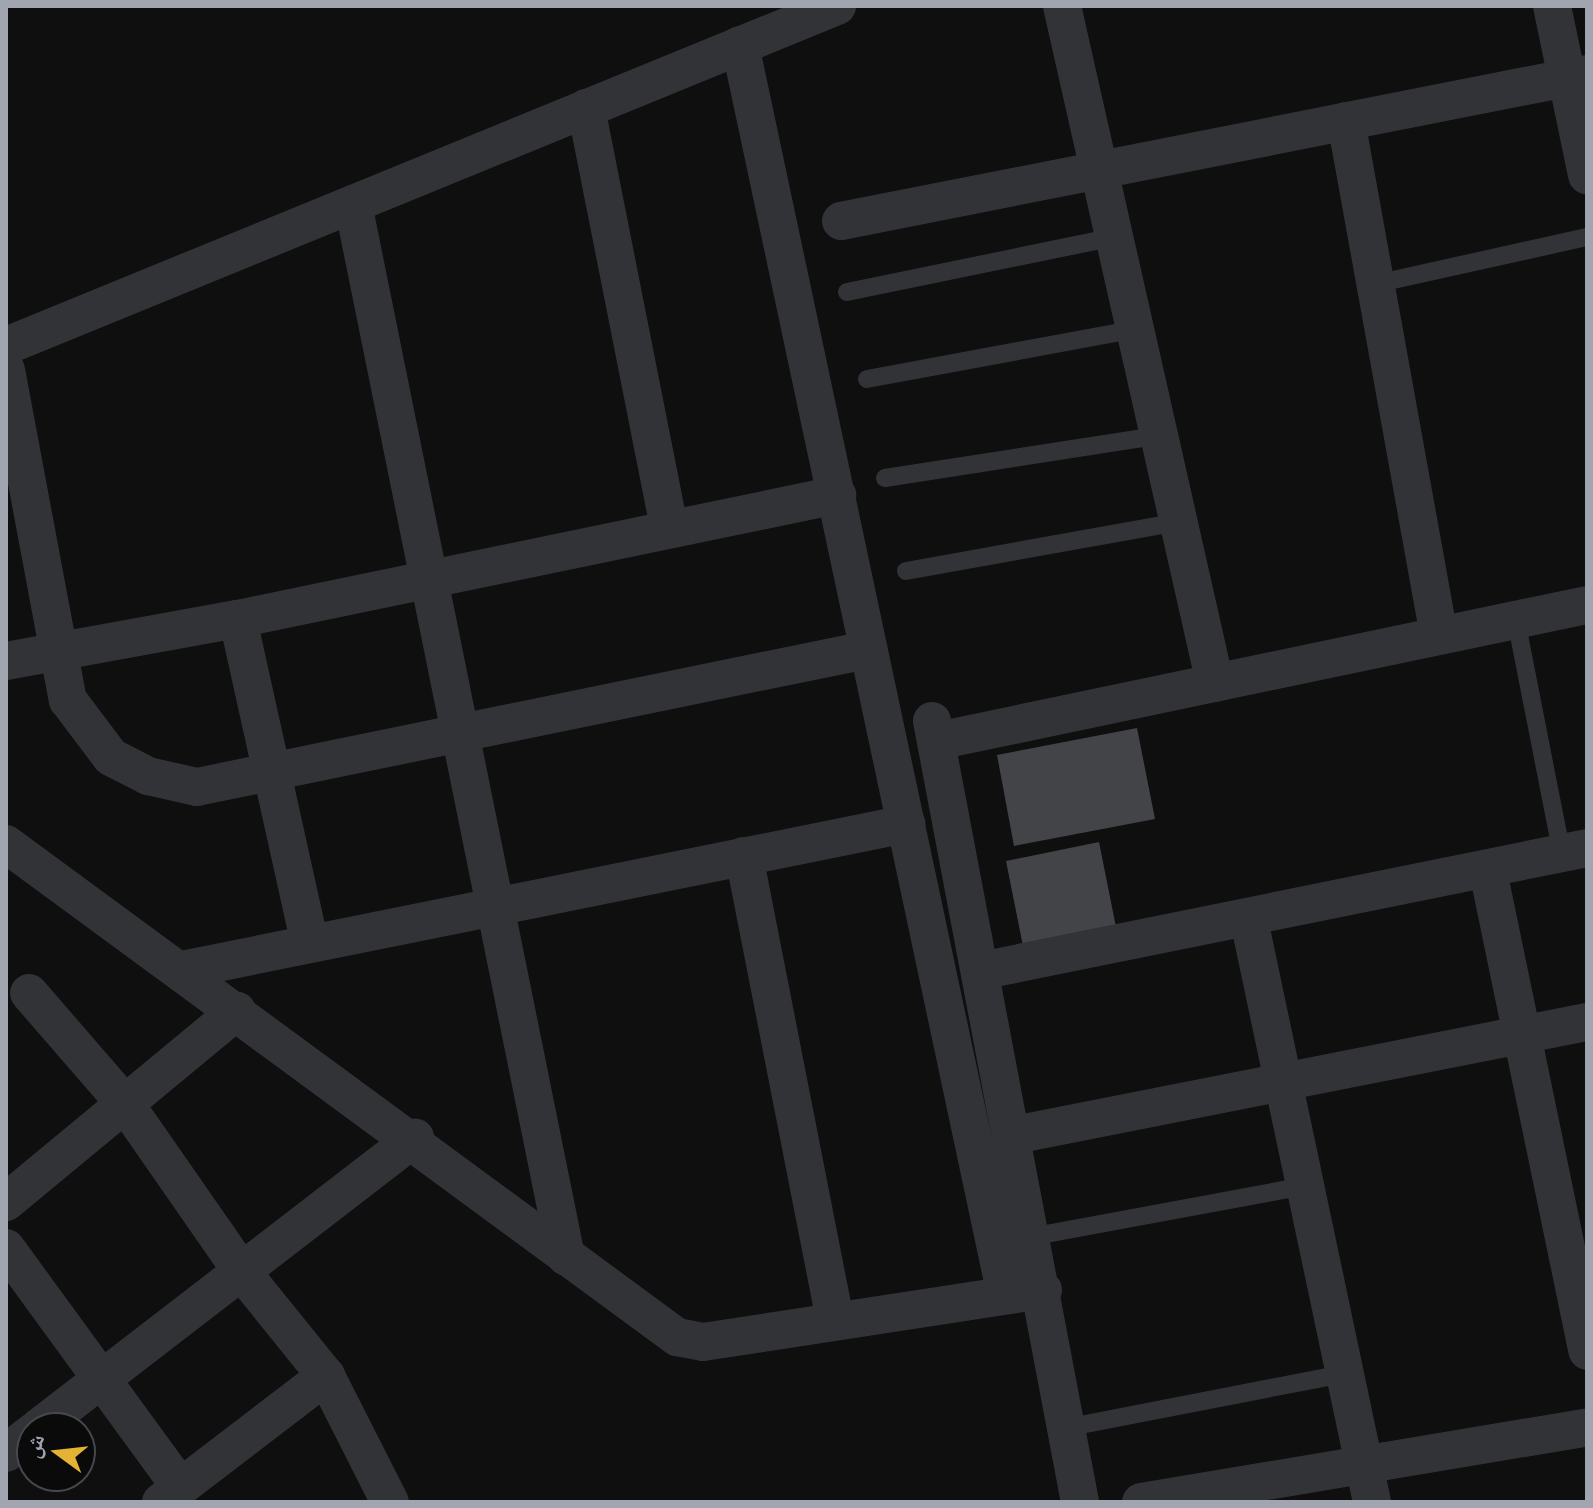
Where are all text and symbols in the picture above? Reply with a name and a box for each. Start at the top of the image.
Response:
north arrow [16,1412,96,1492]
text: ش [18,1431,50,1461]

